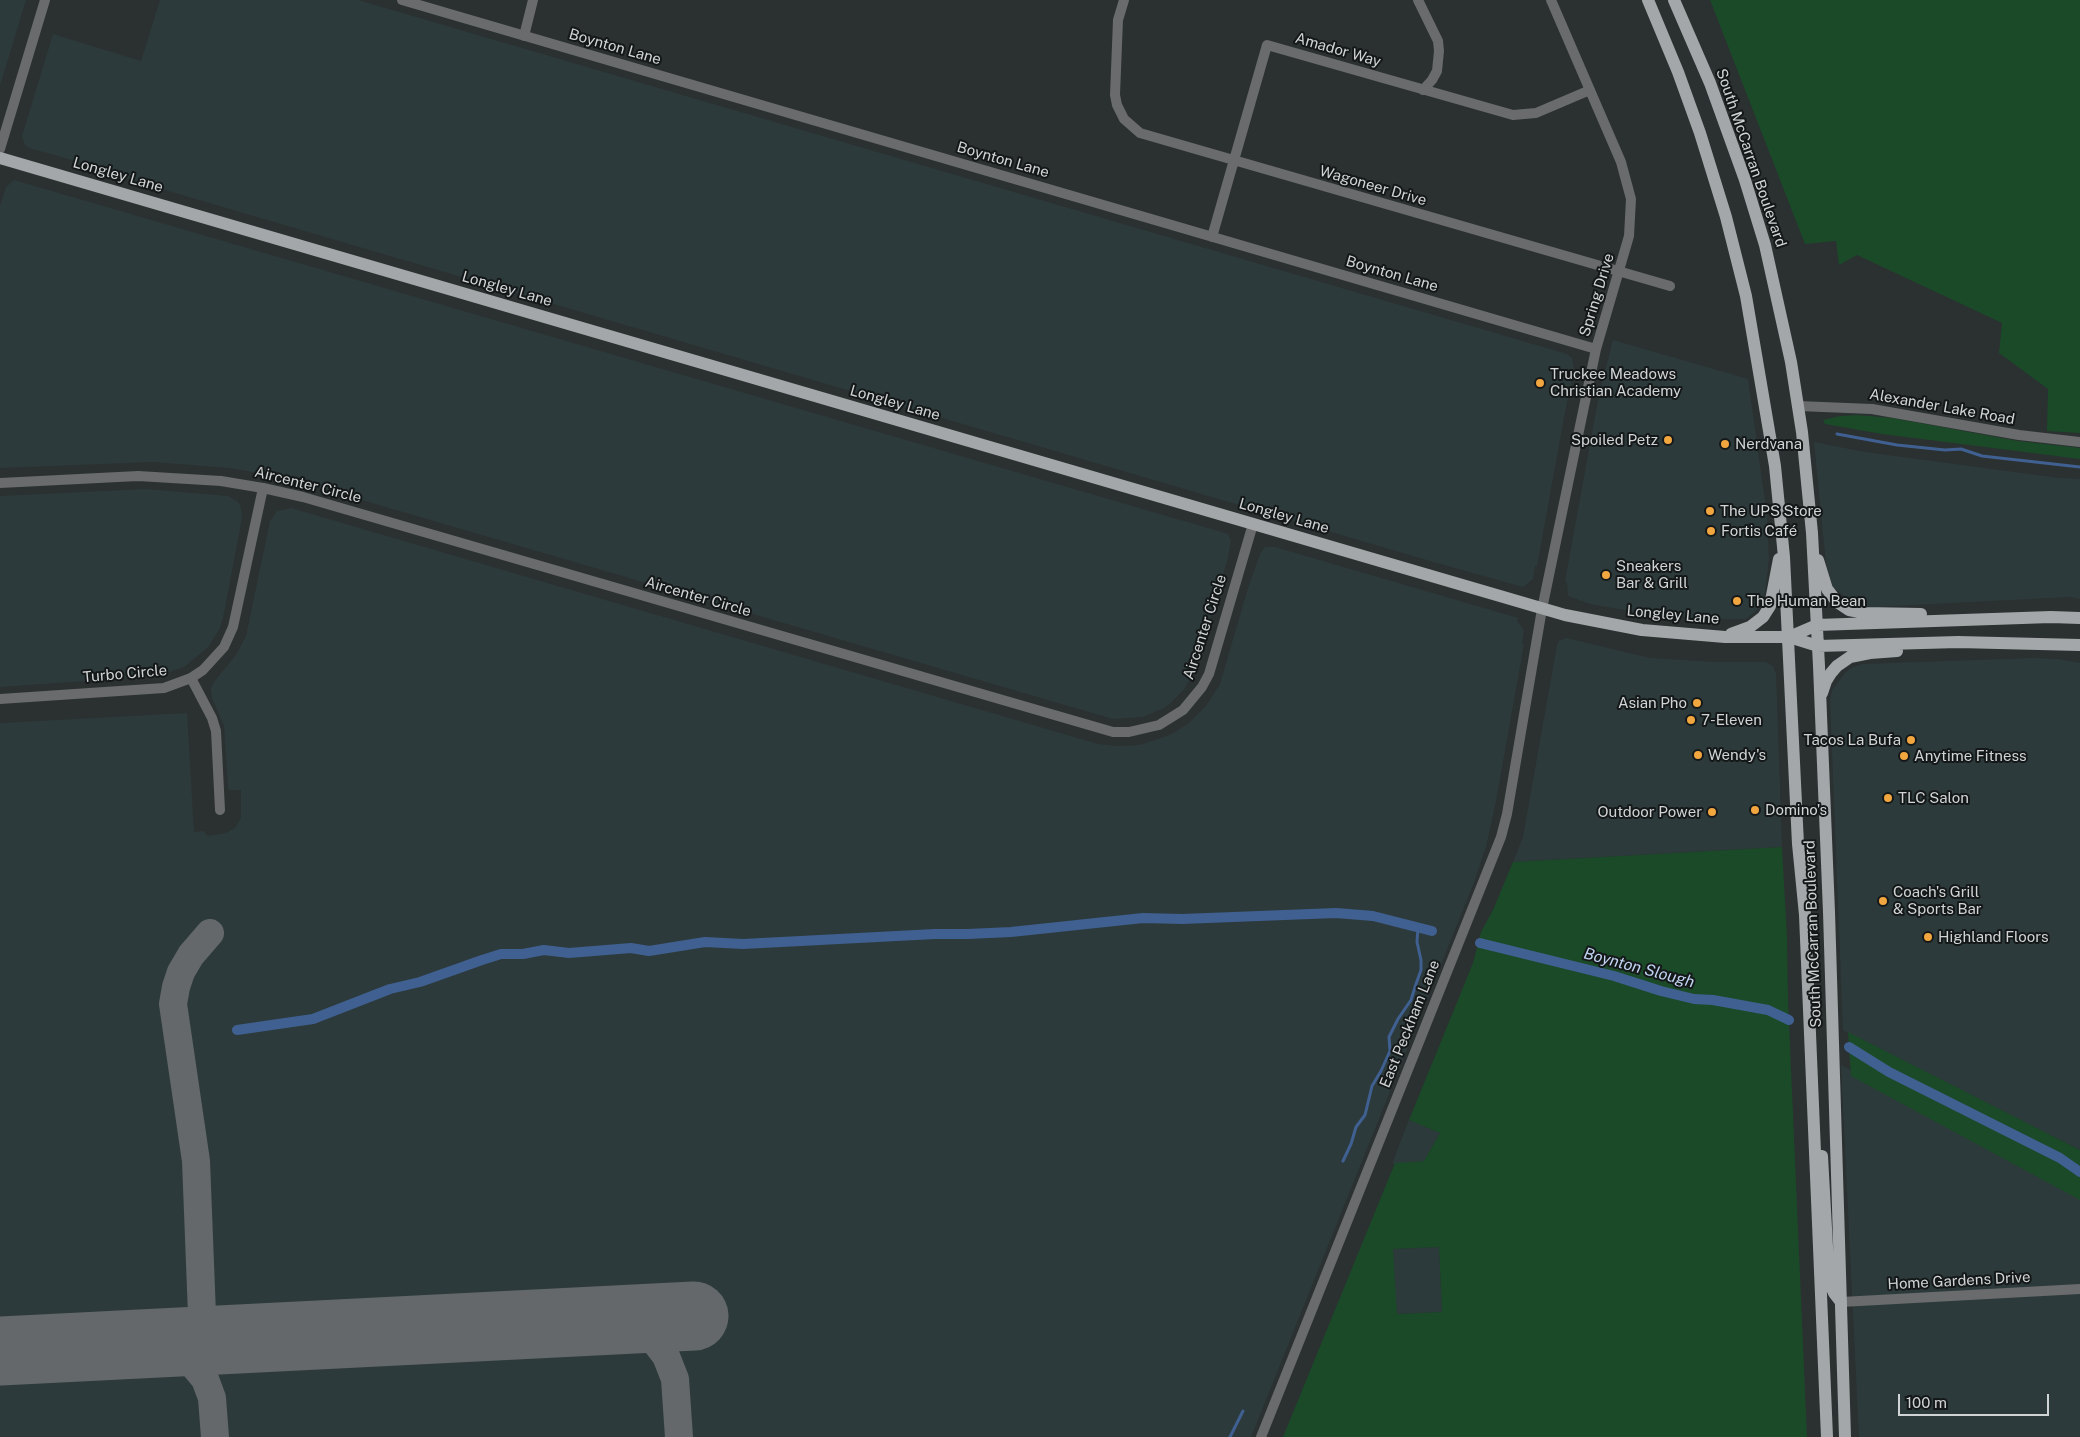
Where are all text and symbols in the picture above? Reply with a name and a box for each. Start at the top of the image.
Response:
street label: Boynton Lane [567,25,663,69]
street label: Amador Way [1293,29,1383,71]
street label: South McCarran Boulevard [1712,66,1790,250]
street label: Boynton Lane [955,138,1051,182]
street label: Longley Lane [71,154,165,196]
street label: Wagoneer Drive [1317,162,1429,210]
street label: Spring Drive [1576,251,1618,339]
street label: Boynton Lane [1344,252,1440,296]
street label: Longley Lane [460,268,554,310]
place label: Truckee Meadows Christian Academy [1550,365,1681,400]
marker: Truckee Meadows Christian Academy [1534,377,1546,389]
street label: Longley Lane [848,382,942,424]
street label: Alexander Lake Road [1868,385,2016,429]
place label: Spoiled Petz [1571,431,1658,449]
marker: Spoiled Petz [1662,434,1674,446]
place label: Nerdvana [1735,435,1802,453]
marker: Nerdvana [1719,438,1731,450]
street label: Aircenter Circle [253,463,363,507]
street label: Longley Lane [1237,495,1331,537]
place label: The UPS Store [1720,502,1822,520]
marker: The UPS Store [1704,505,1716,517]
place label: Fortis Café [1721,522,1797,540]
marker: Fortis Café [1705,525,1717,537]
place label: Sneakers Bar & Grill [1616,557,1688,592]
marker: Sneakers Bar & Grill [1600,569,1612,581]
street label: Aircenter Circle [1180,572,1230,682]
street label: Aircenter Circle [643,573,753,621]
place label: The Human Bean [1747,592,1866,610]
marker: The Human Bean [1731,595,1743,607]
street label: Longley Lane [1626,602,1720,628]
street label: Turbo Circle [82,661,168,687]
place label: Asian Pho [1618,694,1687,712]
marker: Asian Pho [1691,697,1703,709]
place label: 7-Eleven [1701,711,1762,729]
marker: 7-Eleven [1685,714,1697,726]
place label: Tacos La Bufa [1804,731,1901,749]
marker: Tacos La Bufa [1905,734,1917,746]
place label: Wendy's [1708,746,1766,764]
place label: Anytime Fitness [1914,747,2027,765]
marker: Wendy's [1692,749,1704,761]
marker: Anytime Fitness [1898,750,1910,762]
place label: TLC Salon [1898,789,1969,807]
marker: TLC Salon [1882,792,1894,804]
place label: Domino's [1765,801,1827,819]
place label: Outdoor Power [1598,803,1702,821]
marker: Domino's [1749,804,1761,816]
marker: Outdoor Power [1706,806,1718,818]
street label: South McCarran Boulevard [1801,840,1825,1028]
place label: Coach's Grill & Sports Bar [1893,883,1982,918]
marker: Coach's Grill & Sports Bar [1877,895,1889,907]
place label: Highland Floors [1938,928,2049,946]
marker: Highland Floors [1922,931,1934,943]
water label: Boynton Slough [1581,944,1697,992]
street label: East Peckham Lane [1376,958,1444,1090]
street label: Home Gardens Drive [1887,1268,2031,1294]
scale bar [1900,1384,2051,1416]
text: 100 m [1906,1394,1947,1411]

